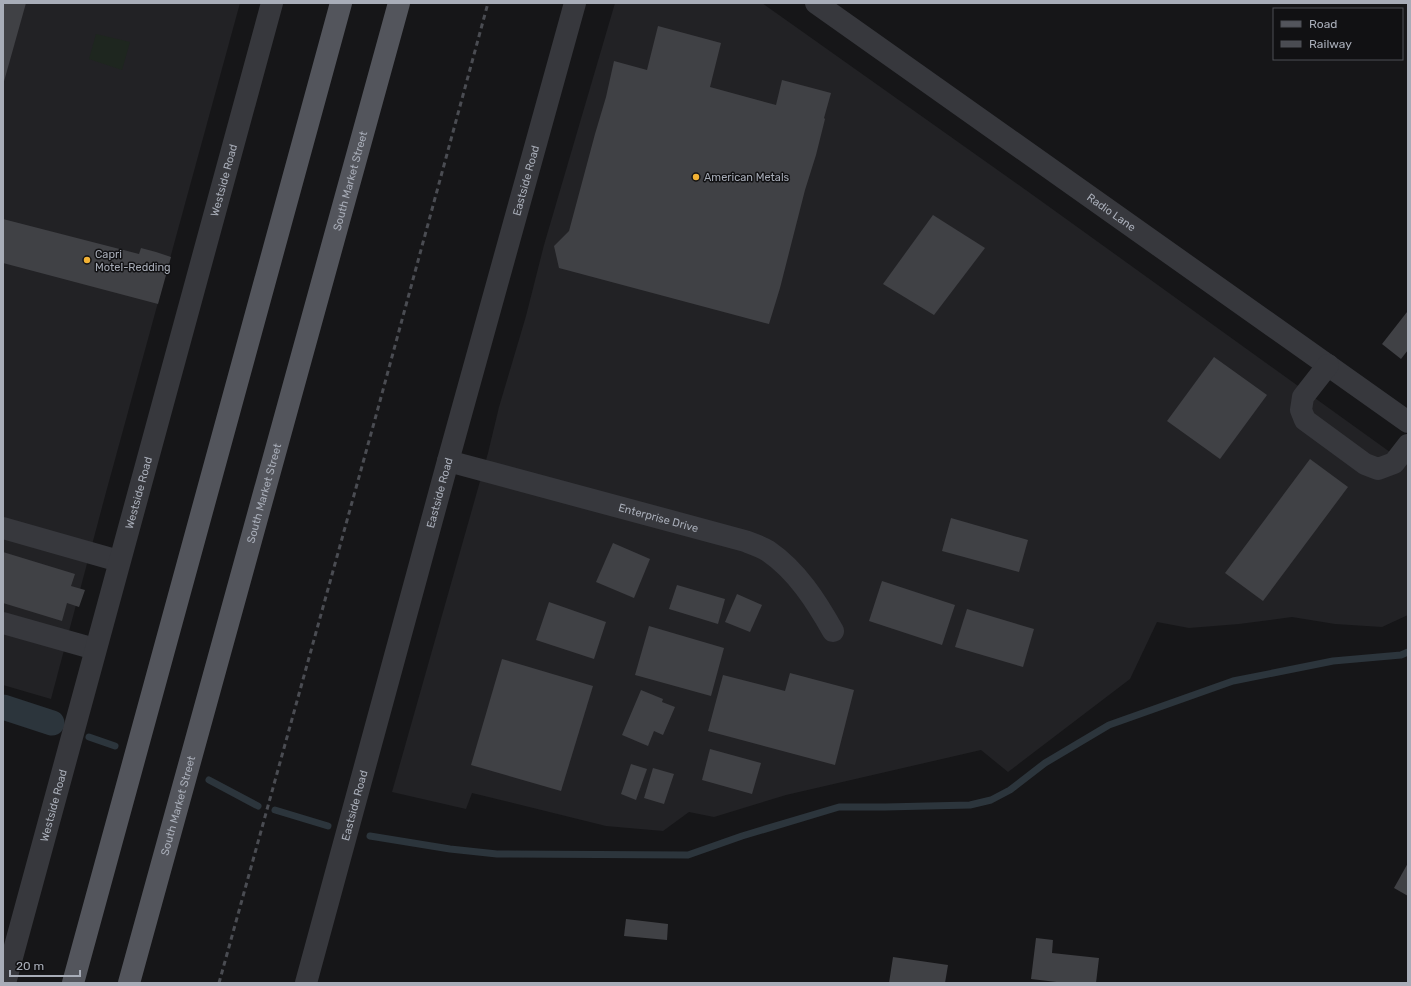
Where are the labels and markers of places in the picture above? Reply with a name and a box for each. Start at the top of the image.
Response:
place label: American Metals [704,171,790,184]
marker: American Metals [691,172,701,182]
place label: Capri Motel-Redding [95,248,171,274]
marker: Capri Motel-Redding [82,255,92,265]

